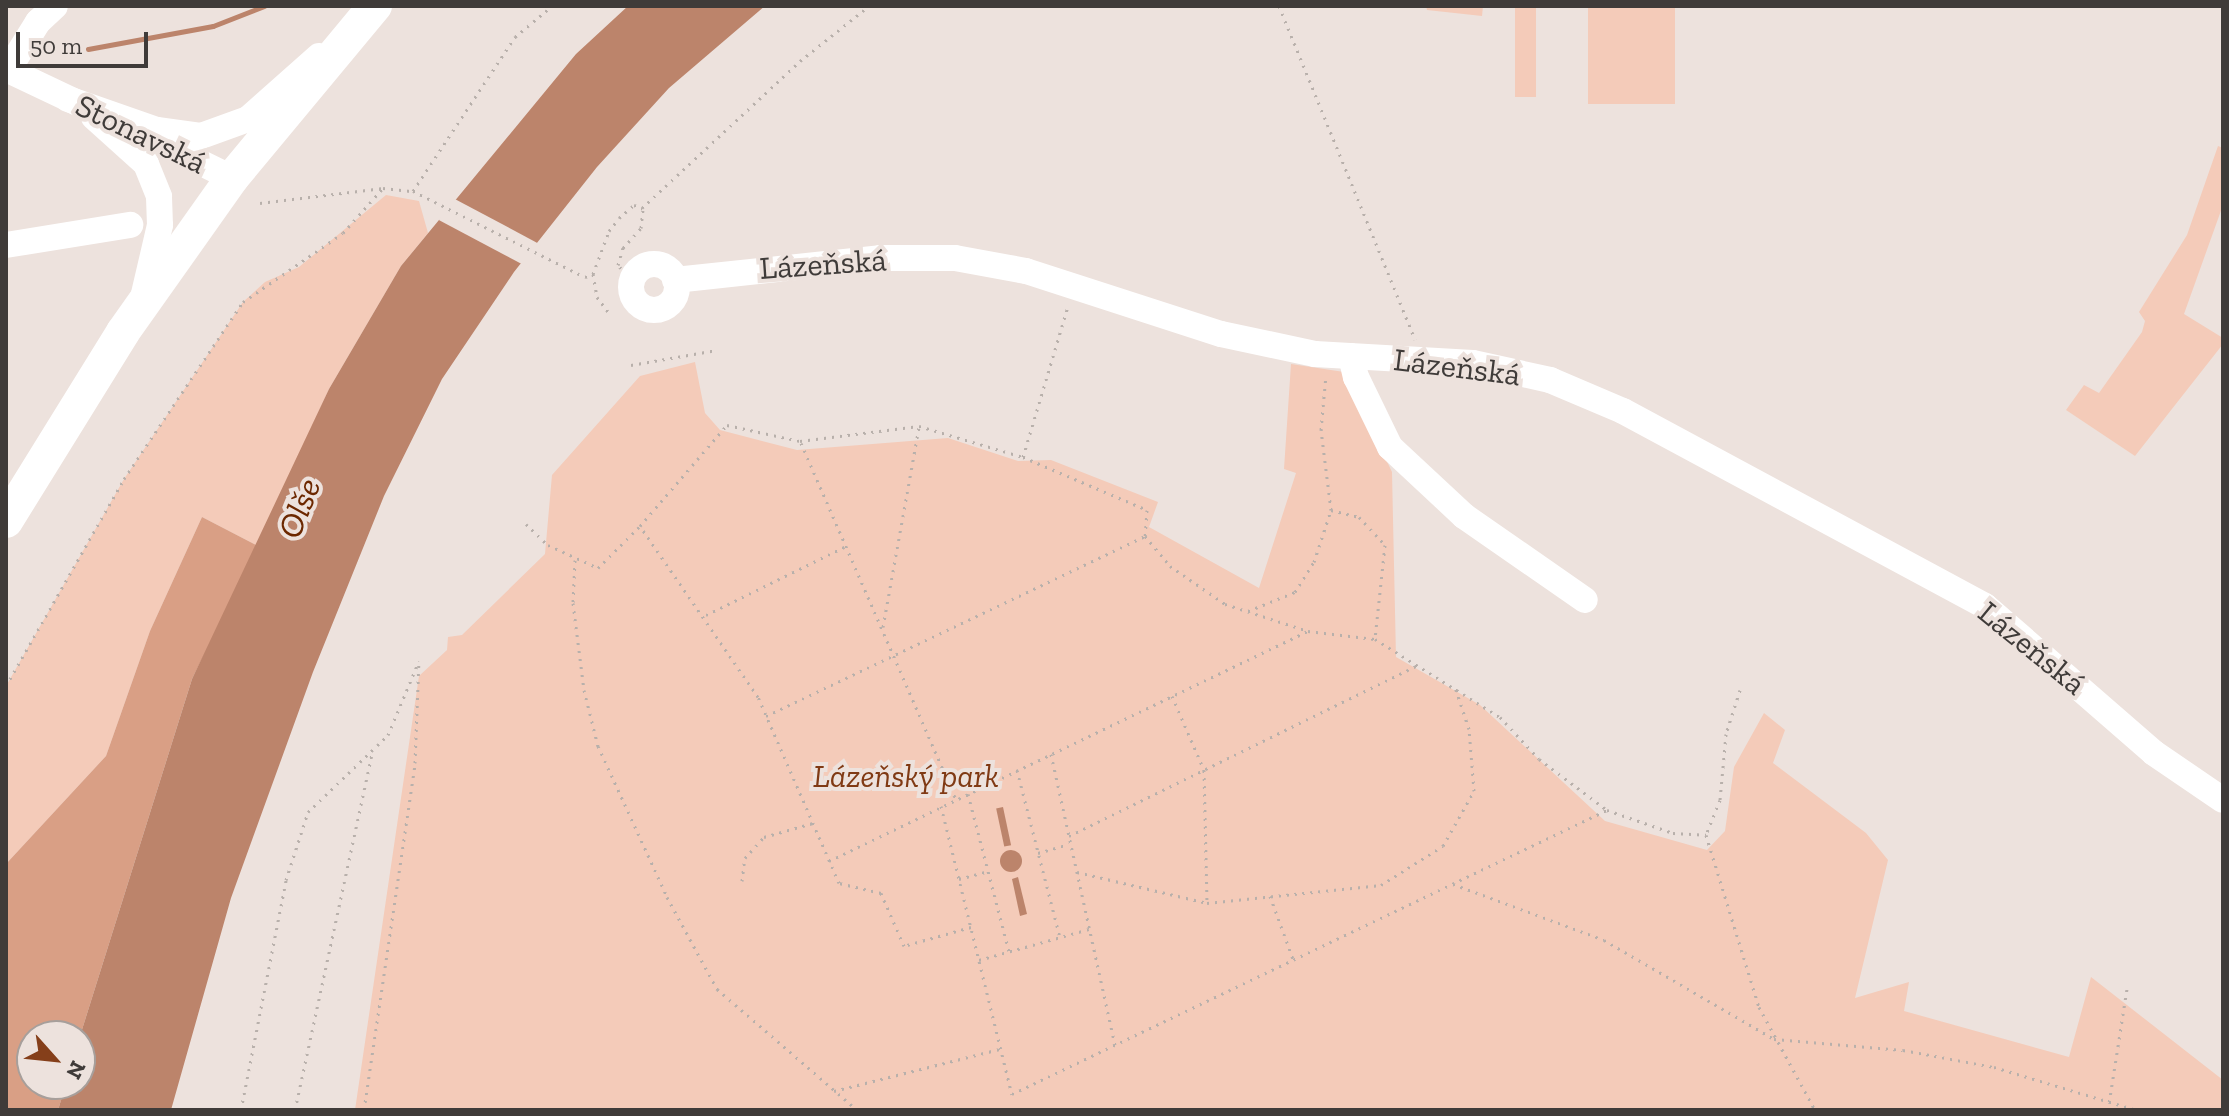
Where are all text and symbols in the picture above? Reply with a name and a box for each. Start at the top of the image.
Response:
scale bar [20,16,152,66]
text: 50 m [30,31,82,60]
street label: Stonavská [69,86,213,182]
street label: Lázeňská [758,240,888,288]
street label: Lázeňská [1392,340,1522,394]
water label: Olše [269,472,329,544]
street label: Lázeňská [1970,593,2094,703]
park label: Lázeňský park [813,757,999,795]
north arrow [16,1020,96,1100]
text: N [60,1057,92,1084]

